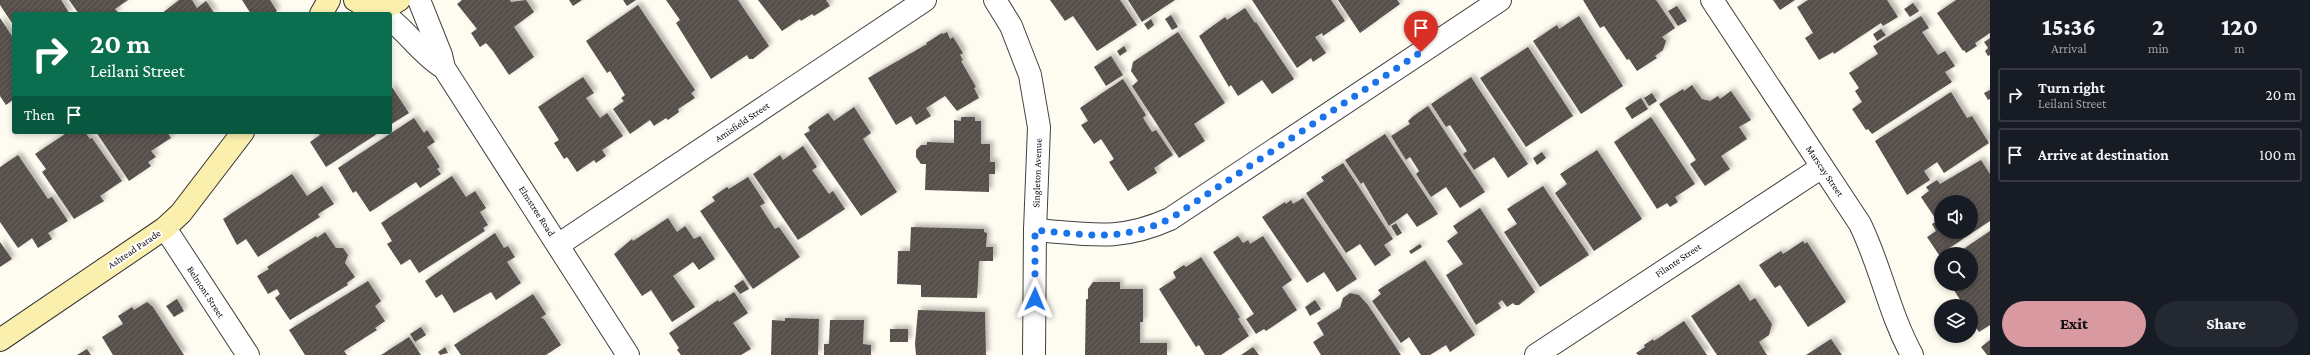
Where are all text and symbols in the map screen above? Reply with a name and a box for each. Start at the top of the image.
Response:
pin [1404,11,1438,52]
text: 15:36 [2042,13,2096,40]
text: 2 [2152,13,2165,40]
text: 120 [2221,13,2258,40]
icon: arrive [1410,17,1432,39]
icon: right [24,28,76,80]
text: 20 m [90,28,150,59]
text: Arrival [2051,41,2087,56]
text: min [2148,41,2169,56]
text: m [2234,41,2245,56]
text: Leilani Street [90,61,185,81]
text: Turn right [2038,80,2105,96]
icon: right [2004,84,2026,106]
text: 20 m [2266,87,2296,103]
text: Leilani Street [2038,96,2106,111]
street label: Amisfield Street [713,99,772,144]
icon: arrive [63,104,85,126]
text: Then [24,107,55,123]
street label: Singleton Avenue [1030,138,1044,208]
street label: Marscay Street [1804,143,1846,199]
icon: arrive [2004,144,2026,166]
text: Arrive at destination [2038,147,2169,163]
text: 100 m [2259,147,2296,163]
street label: Elmstree Road [517,184,558,239]
map controls [1934,195,1978,343]
button: sound [1934,195,1978,239]
street label: Ashtead Parade [105,227,163,271]
street label: Filante Street [1653,240,1704,279]
button: search [1934,247,1978,291]
street label: Belmont Street [185,264,227,321]
position arrow [1014,278,1056,320]
button: layers [1934,299,1978,343]
button: Exit [2002,301,2146,347]
button: Share [2154,301,2298,347]

